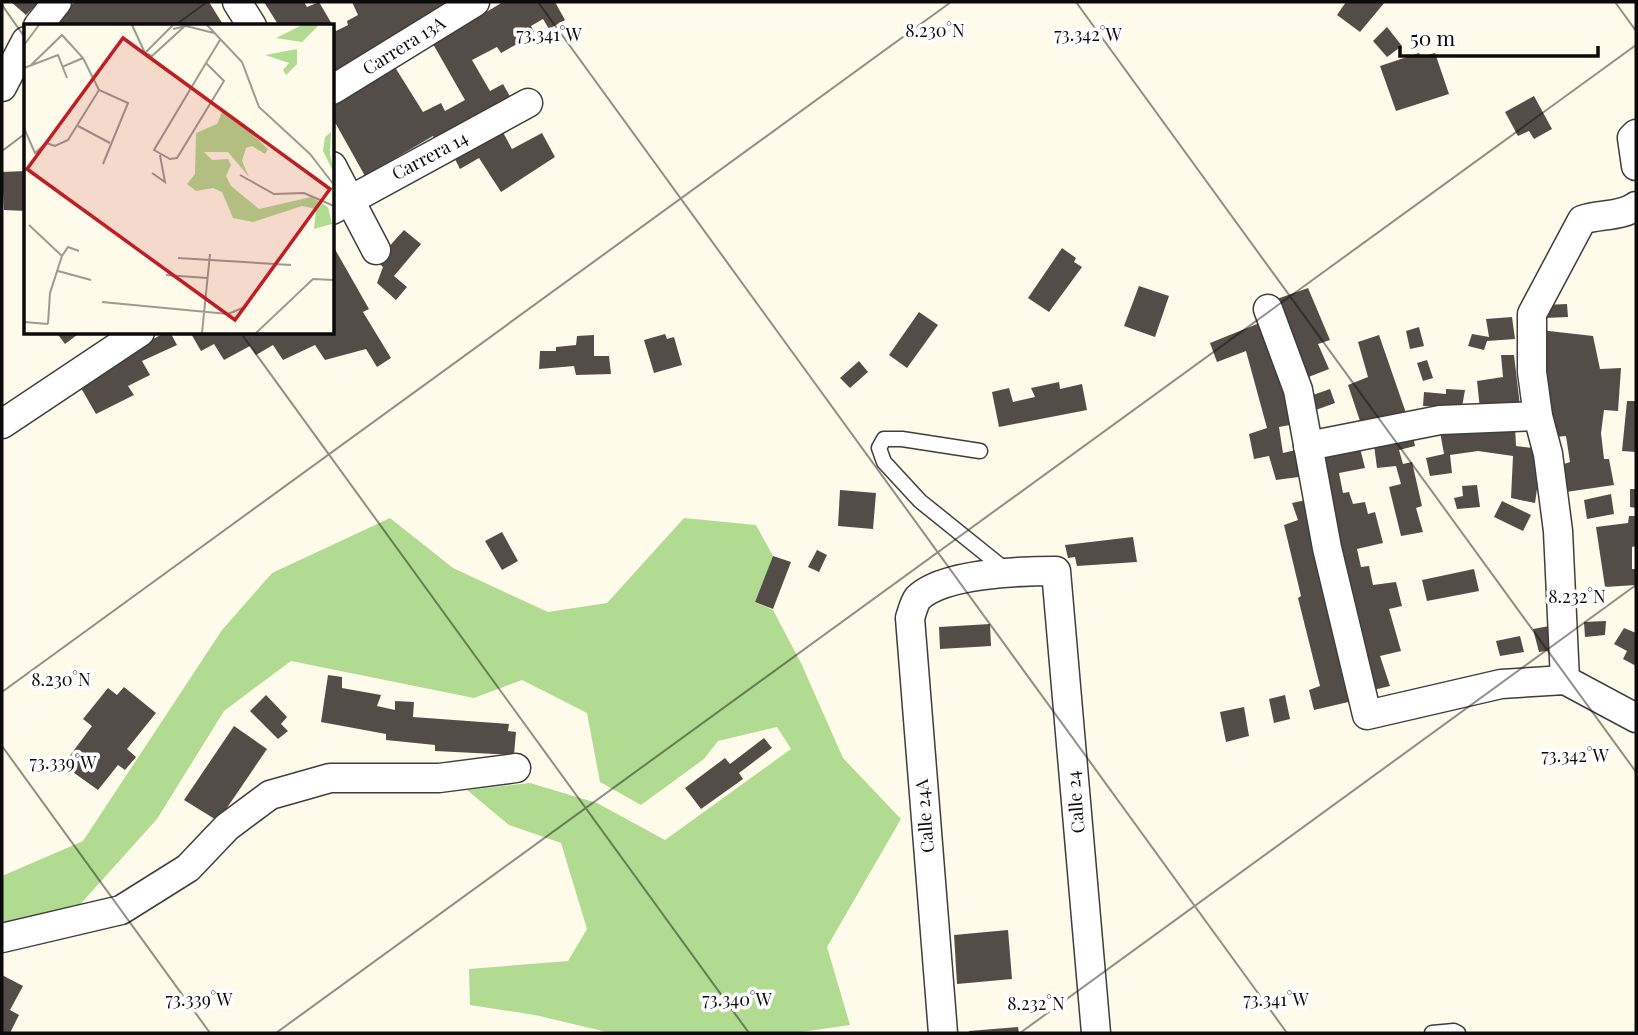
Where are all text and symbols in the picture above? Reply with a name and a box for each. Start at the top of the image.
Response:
street label: Carrera 13A [358,10,450,80]
scale bar [1400,14,1598,58]
text: 8.230°N [905,18,965,42]
text: 73.341°W [516,22,583,46]
text: 73.342°W [1054,22,1122,46]
text: 50 m [1410,23,1456,51]
inset map [24,24,334,334]
street label: Carrera 14 [387,125,472,185]
text: 8.232°N [1548,584,1606,608]
text: 8.230°N [31,667,91,691]
text: 73.342°W [1541,743,1609,767]
text: 73.339°W [29,750,97,774]
street label: Calle 24 [1060,770,1090,834]
street label: Calle 24A [909,778,939,854]
text: 73.339°W [165,987,233,1011]
text: 73.340°W [702,987,772,1011]
text: 73.341°W [1243,987,1310,1011]
text: 8.232°N [1007,991,1065,1015]

